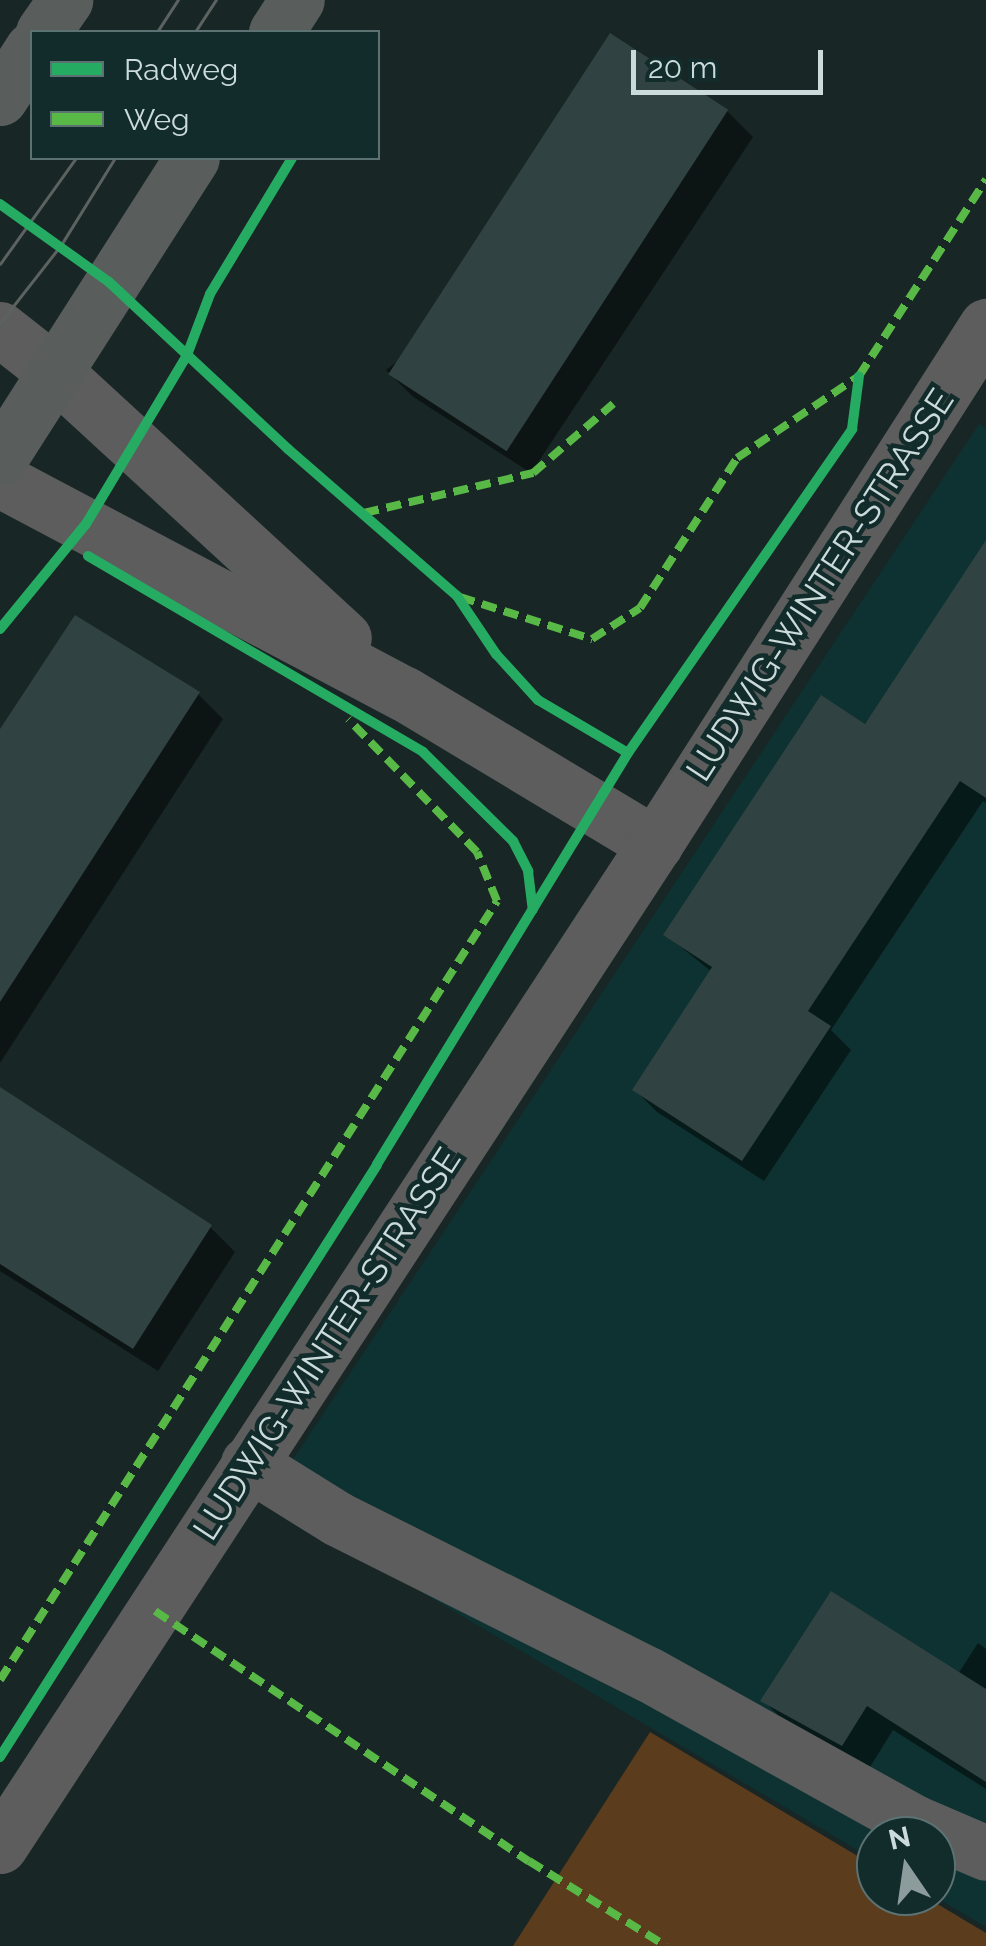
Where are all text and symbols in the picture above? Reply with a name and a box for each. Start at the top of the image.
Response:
legend [30,30,380,160]
scale bar [636,30,828,92]
text: 20 m [648,50,717,85]
text: Radweg [124,52,238,87]
text: Weg [124,102,190,137]
street label: LUDWIG-WINTER-STRASSE [677,381,963,789]
street label: LUDWIG-WINTER-STRASSE [184,1140,470,1548]
north arrow [856,1816,956,1916]
text: N [885,1820,914,1857]

